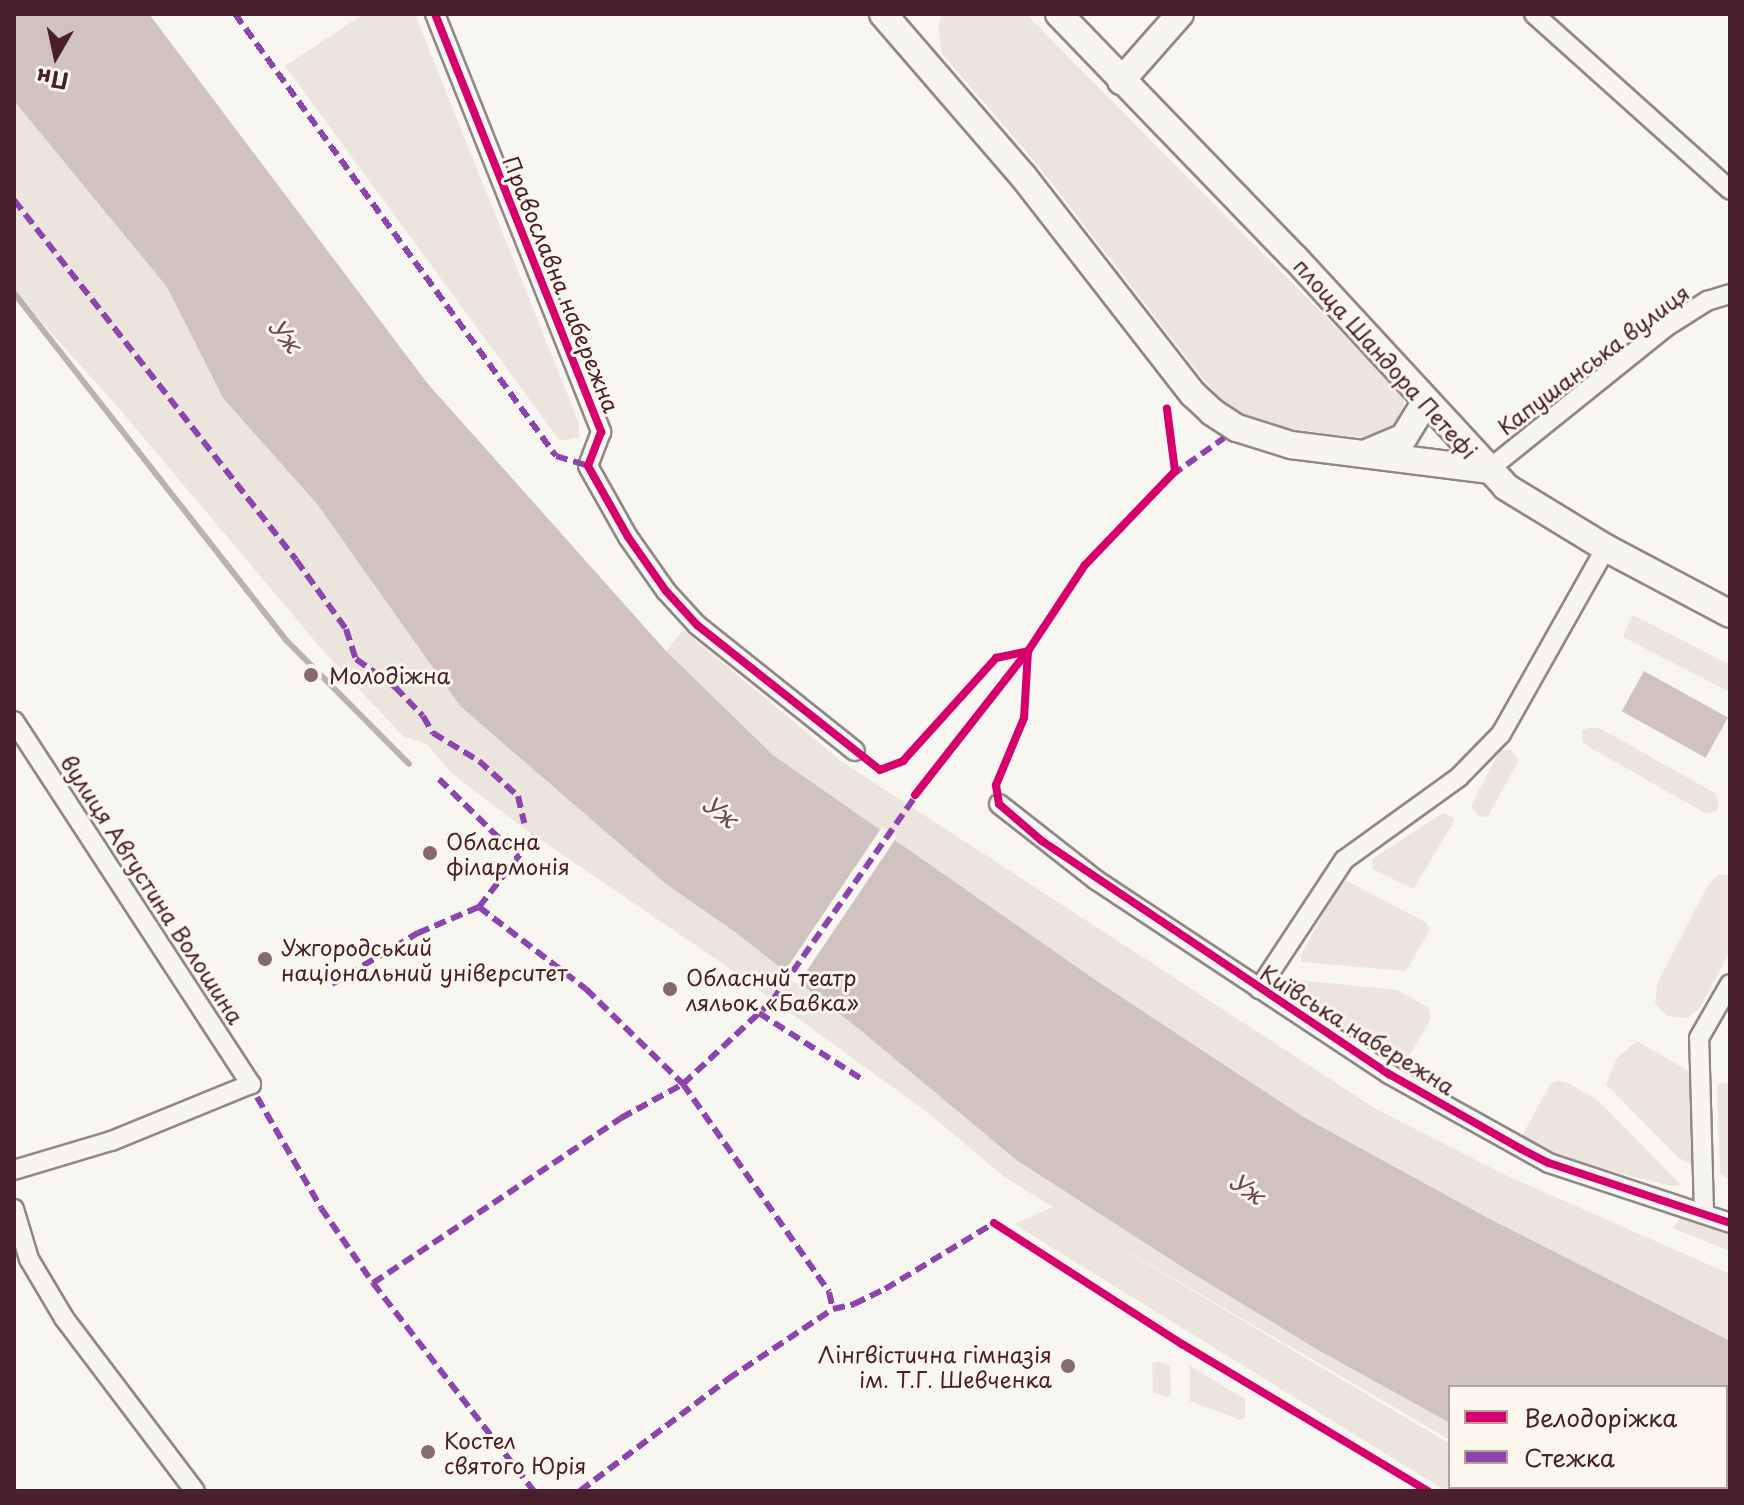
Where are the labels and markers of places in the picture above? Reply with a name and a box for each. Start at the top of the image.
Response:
place label: Молодіжна [329,662,450,688]
marker: Молодіжна [300,664,322,686]
place label: Обласна філармонія [446,827,570,878]
marker: Обласна філармонія [421,844,439,862]
place label: Ужгородський національний університет [281,933,568,984]
marker: Ужгородський національний університет [256,950,274,968]
place label: Обласний театр ляльок «Бавка» [686,963,857,1014]
marker: Обласний театр ляльок «Бавка» [661,980,679,998]
place label: Лінгвістична гімназія ім. Т.Г. Шевченка [817,1340,1052,1392]
marker: Лінгвістична гімназія ім. Т.Г. Шевченка [1059,1357,1077,1375]
place label: Костел святого Юрія [444,1426,587,1478]
marker: Костел святого Юрія [419,1443,437,1461]

